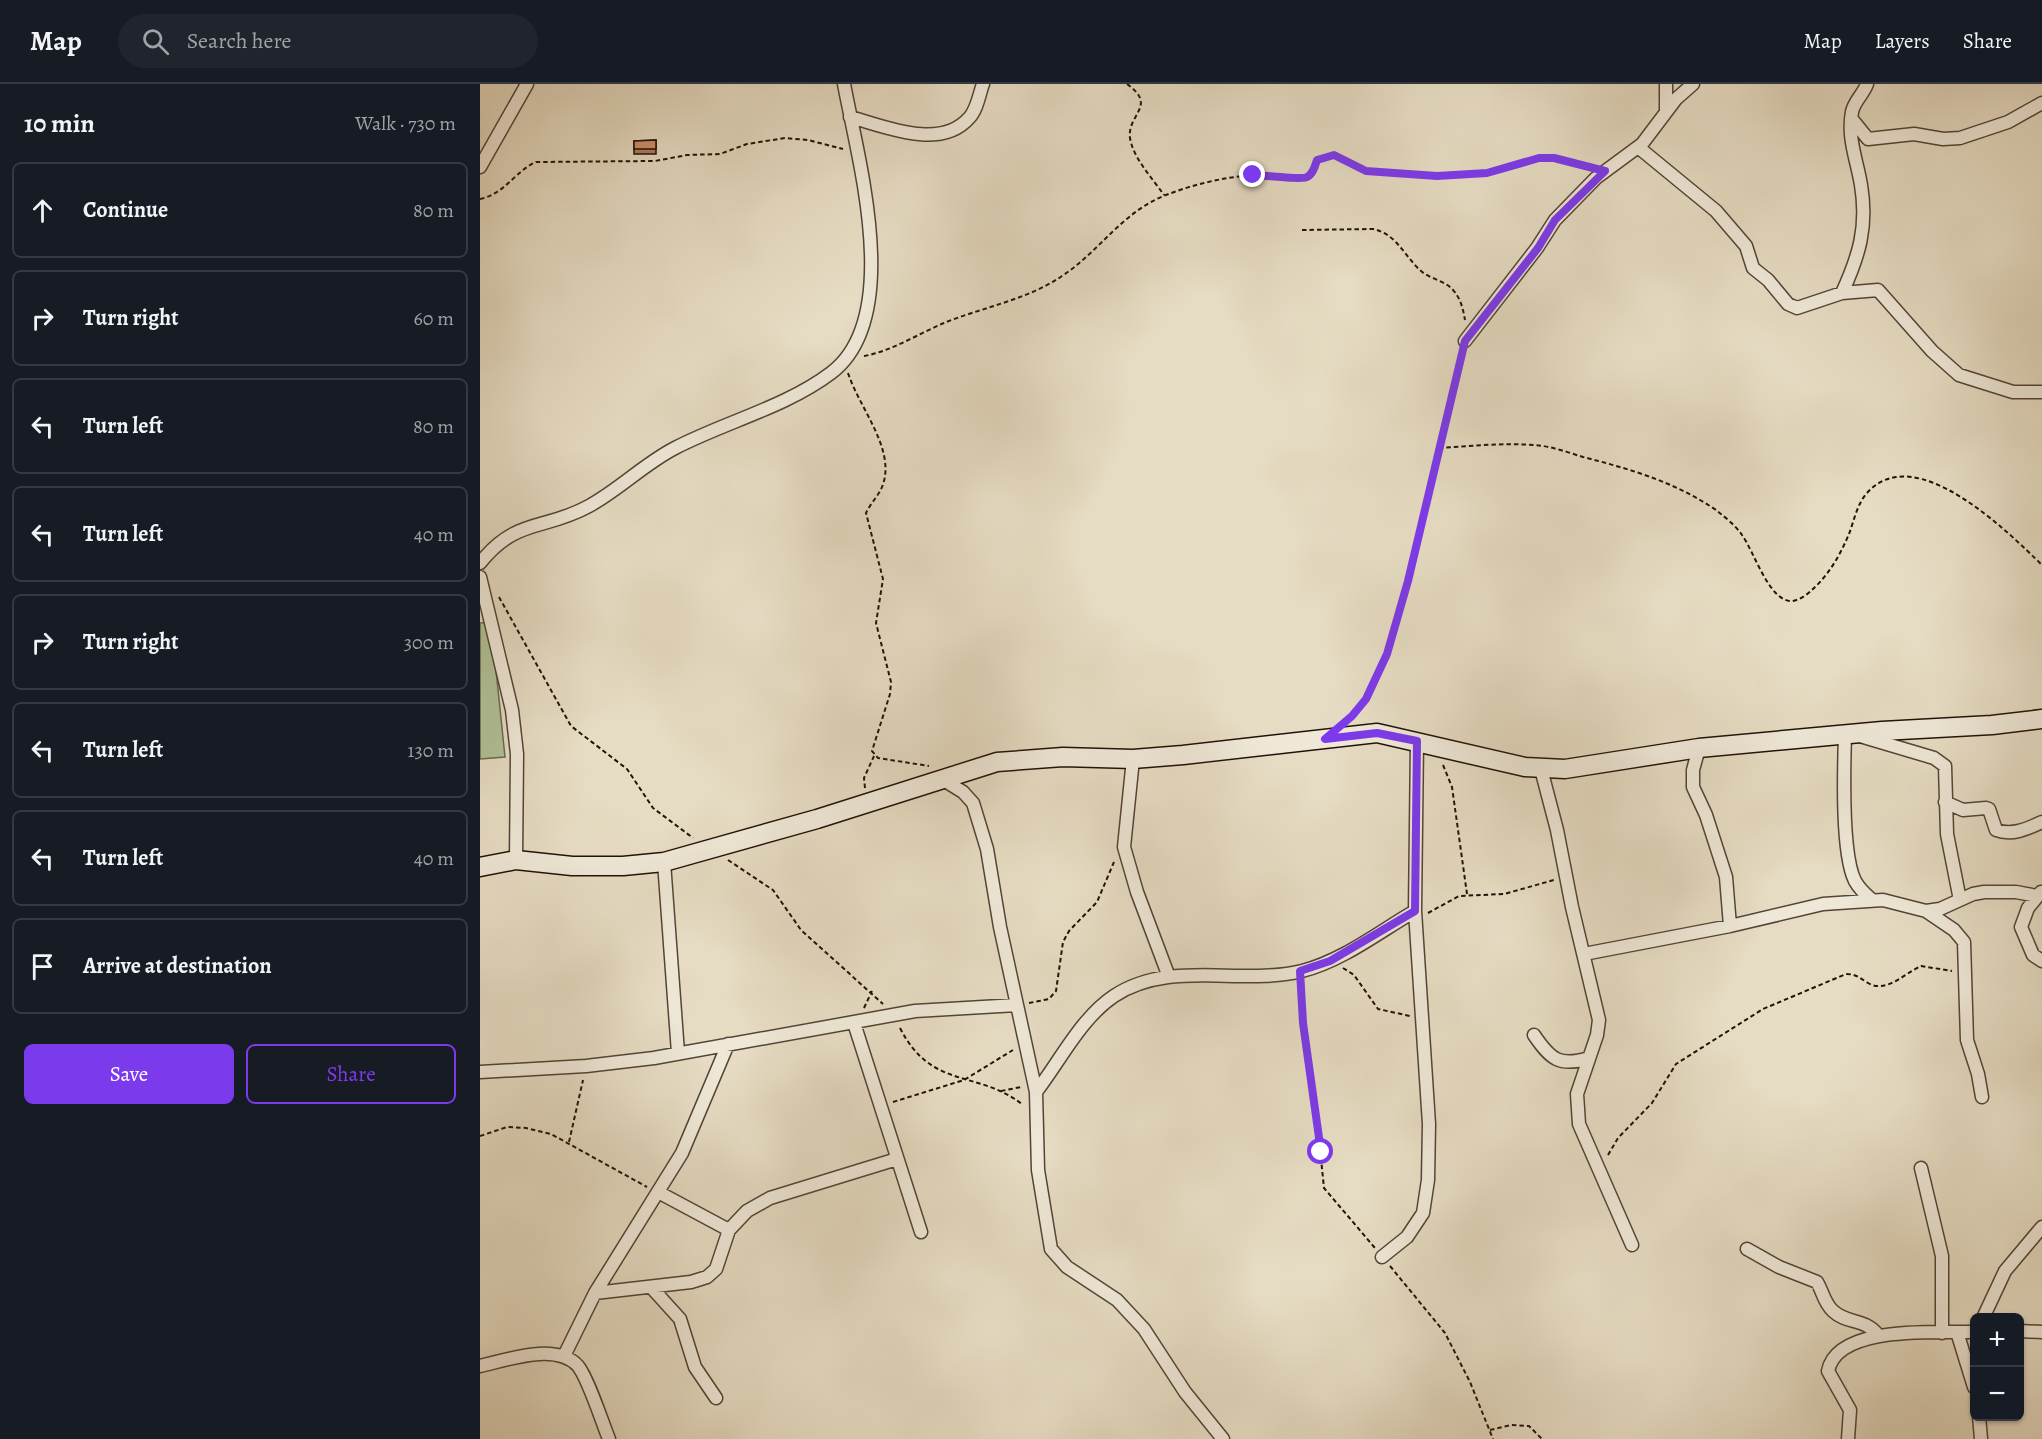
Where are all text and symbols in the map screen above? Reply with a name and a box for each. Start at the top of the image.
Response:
search box [118,14,538,68]
text: Map [30,22,82,60]
icon: search [139,25,172,58]
text: Search here [187,26,291,56]
text: Map [1803,27,1842,55]
text: Layers [1875,27,1930,55]
text: Share [1963,27,2012,55]
text: 10 min [24,106,95,141]
text: Walk · 730 m [355,110,456,137]
route end [1239,161,1265,187]
icon: ahead [26,194,59,227]
text: Continue [83,195,168,225]
text: 80 m [413,197,454,224]
icon: right [26,302,59,335]
text: Turn right [83,303,179,333]
text: 60 m [414,305,454,332]
icon: left [26,410,59,443]
text: Turn left [83,411,163,441]
text: 80 m [413,413,454,440]
icon: left [26,518,59,551]
text: Turn left [83,519,163,549]
text: 40 m [414,521,454,548]
icon: right [26,626,59,659]
text: Turn right [83,627,179,657]
text: 300 m [404,629,454,656]
icon: left [26,734,59,767]
text: Turn left [83,735,163,765]
text: 130 m [408,737,454,764]
icon: left [26,842,59,875]
text: Turn left [83,843,163,873]
text: 40 m [414,845,454,872]
icon: arrive [26,950,59,983]
text: Arrive at destination [83,951,272,981]
button: Save [24,1044,234,1104]
button: Share [246,1044,456,1104]
route start [1307,1138,1333,1164]
map controls [1970,1313,2024,1421]
button: + [1970,1313,2024,1367]
button: − [1970,1367,2024,1421]

